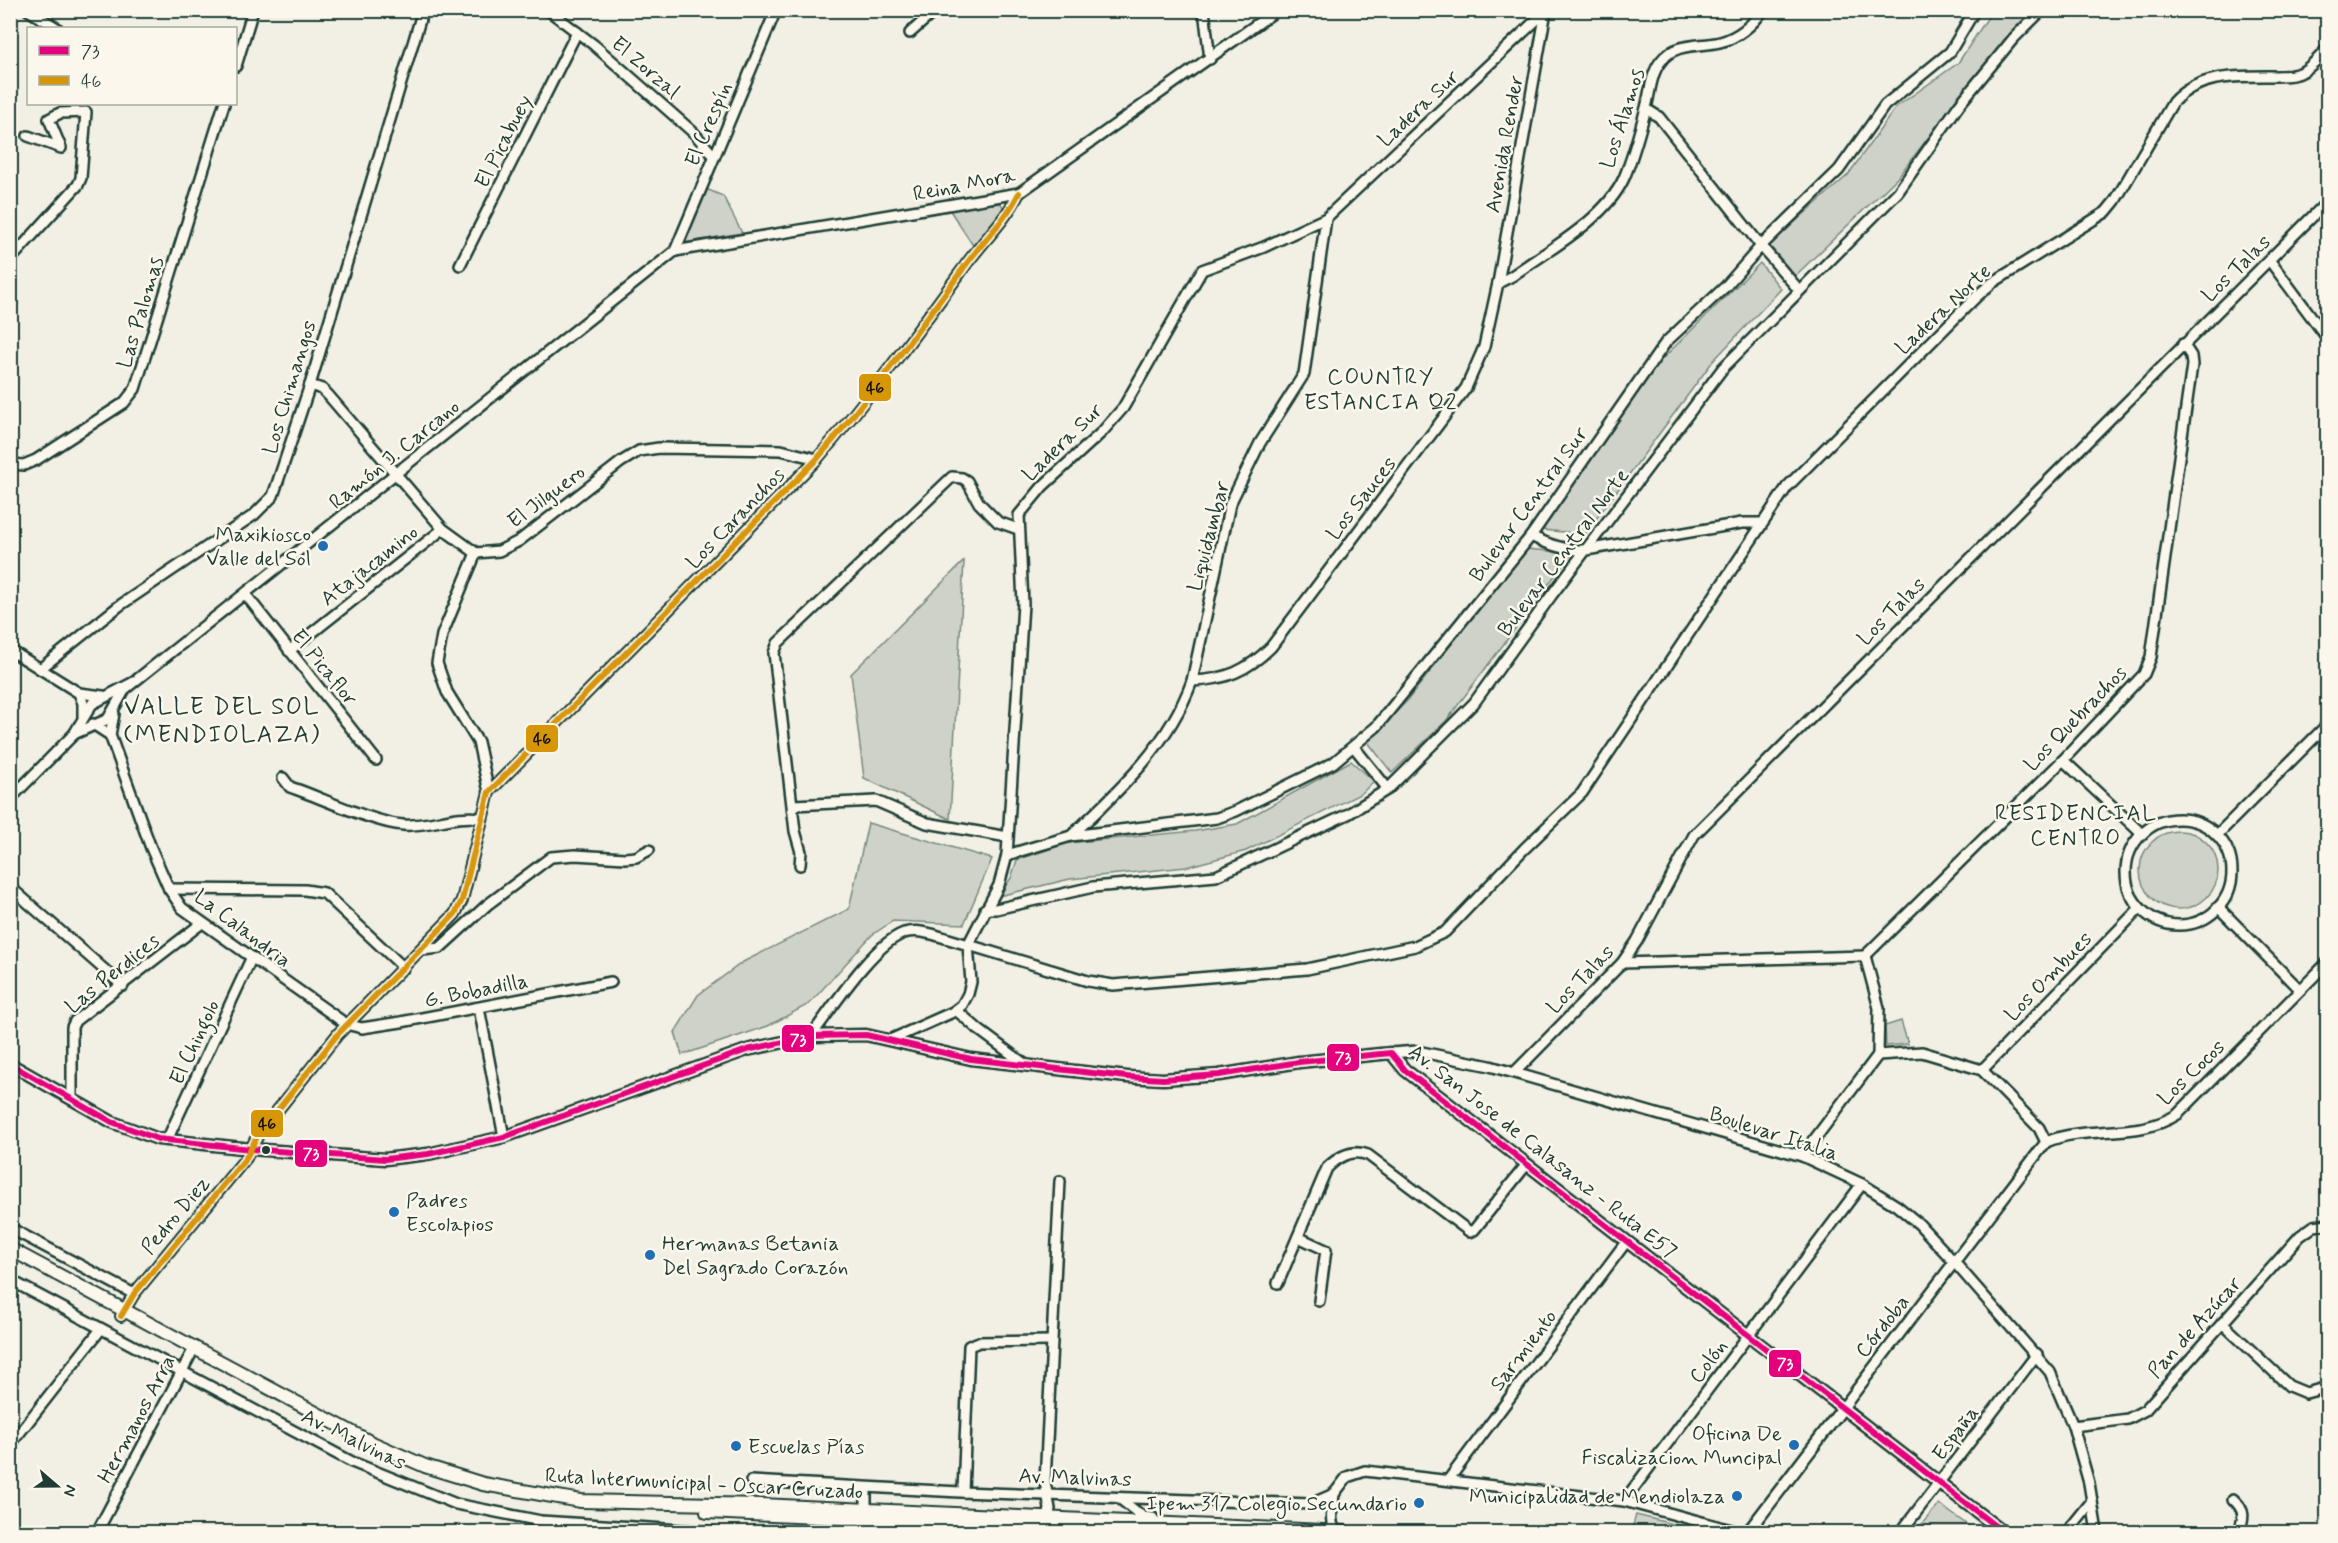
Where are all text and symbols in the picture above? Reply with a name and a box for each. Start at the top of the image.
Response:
legend [27,27,237,105]
street label: El Zorzal [605,30,686,105]
text: 73 [81,40,100,64]
street label: Ladera Sur [1372,64,1466,154]
street label: Los Álamos [1594,65,1652,172]
text: 46 [81,70,101,94]
street label: Avenida Render [1479,73,1531,215]
street label: El Crespín [679,78,739,171]
street label: El Picabuey [469,90,539,193]
street label: Reina Mora [911,161,1018,209]
street label: Los Talas [2196,229,2277,309]
street label: Las Palomas [111,253,171,371]
street label: Ladera Norte [1890,258,1998,361]
street label: Los Chimangos [256,317,324,457]
district label: COUNTRY ESTANCIA Q2 [1304,364,1458,417]
line badge: 46 [858,373,892,402]
text: 46 [866,378,884,399]
street label: Ramón J. Carcano [323,393,466,516]
street label: Ladera Sur [1016,397,1109,488]
street label: Bulevar Central Sur [1463,421,1595,588]
street label: Los Sauces [1320,451,1403,546]
street label: El Jilguero [502,458,591,535]
street label: Los Caranchos [680,462,791,576]
street label: Bulevar Central Norte [1491,463,1636,642]
street label: Liquidambar [1181,478,1237,594]
street label: Atajacamino [315,519,424,613]
place label: Maxikiosco Valle del Sol [206,521,311,573]
marker: Maxikiosco Valle del Sol [316,539,330,553]
street label: Los Talas [1851,571,1932,652]
street label: El Picaflor [285,623,364,712]
street label: Los Quebrachos [2018,660,2133,778]
district label: VALLE DEL SOL (MENDIOLAZA) [123,692,321,751]
line badge: 46 [525,724,559,753]
text: 46 [533,729,551,750]
district label: RESIDENCIAL CENTRO [1995,800,2157,853]
street label: La Calandria [188,883,297,974]
street label: Los Ombues [1999,926,2099,1028]
street label: Las Perdices [60,927,166,1020]
street label: Los Talas [1541,939,1621,1020]
street label: G. Bobadilla [422,967,531,1015]
street label: El Chingolo [163,995,229,1090]
line badge: 73 [781,1024,815,1053]
text: 73 [790,1030,806,1051]
street label: Los Cocos [2152,1033,2232,1112]
street label: Av. San Jose de Calasanz - Ruta E57 [1402,1038,1682,1266]
line badge: 73 [1326,1043,1360,1072]
text: 73 [1335,1048,1351,1069]
street label: Boulevar Italia [1706,1100,1842,1168]
line badge: 46 [250,1109,284,1138]
text: 46 [258,1114,276,1135]
line badge: 73 [294,1139,328,1168]
unlabelled marker [260,1144,272,1156]
text: 73 [303,1144,319,1165]
street label: Pedro Diez [135,1171,217,1261]
place label: Padres Escolapios [406,1187,494,1239]
marker: Padres Escolapios [387,1205,401,1219]
place label: Hermanas Betania Del Sagrado Corazón [662,1230,848,1282]
marker: Hermanas Betania Del Sagrado Corazón [643,1248,657,1262]
street label: Pan de Azúcar [2142,1271,2248,1385]
street label: Córdoba [1849,1289,1916,1364]
street label: Sarmiento [1484,1304,1564,1397]
street label: Colón [1683,1334,1735,1389]
line badge: 73 [1768,1349,1802,1378]
street label: Hermanos Arra [91,1351,182,1488]
text: 73 [1777,1354,1793,1375]
street label: España [1926,1400,1986,1467]
street label: Av. Malvinas [297,1402,411,1477]
place label: Oficina De Fiscalizacion Muncipal [1581,1420,1782,1472]
place label: Escuelas Pías [748,1433,865,1461]
marker: Oficina De Fiscalizacion Muncipal [1787,1438,1801,1452]
marker: Escuelas Pías [729,1439,743,1453]
north arrow [27,1456,87,1516]
street label: Ruta Intermunicipal - Oscar Cruzado [544,1462,864,1506]
street label: Av. Malvinas [1018,1462,1132,1494]
text: N [58,1482,81,1499]
place label: Municipalidad de Mendiolaza [1469,1483,1725,1511]
marker: Municipalidad de Mendiolaza [1730,1489,1744,1503]
place label: Ipem 317 Colegio Secundario [1146,1490,1407,1519]
marker: Ipem 317 Colegio Secundario [1412,1496,1426,1510]

